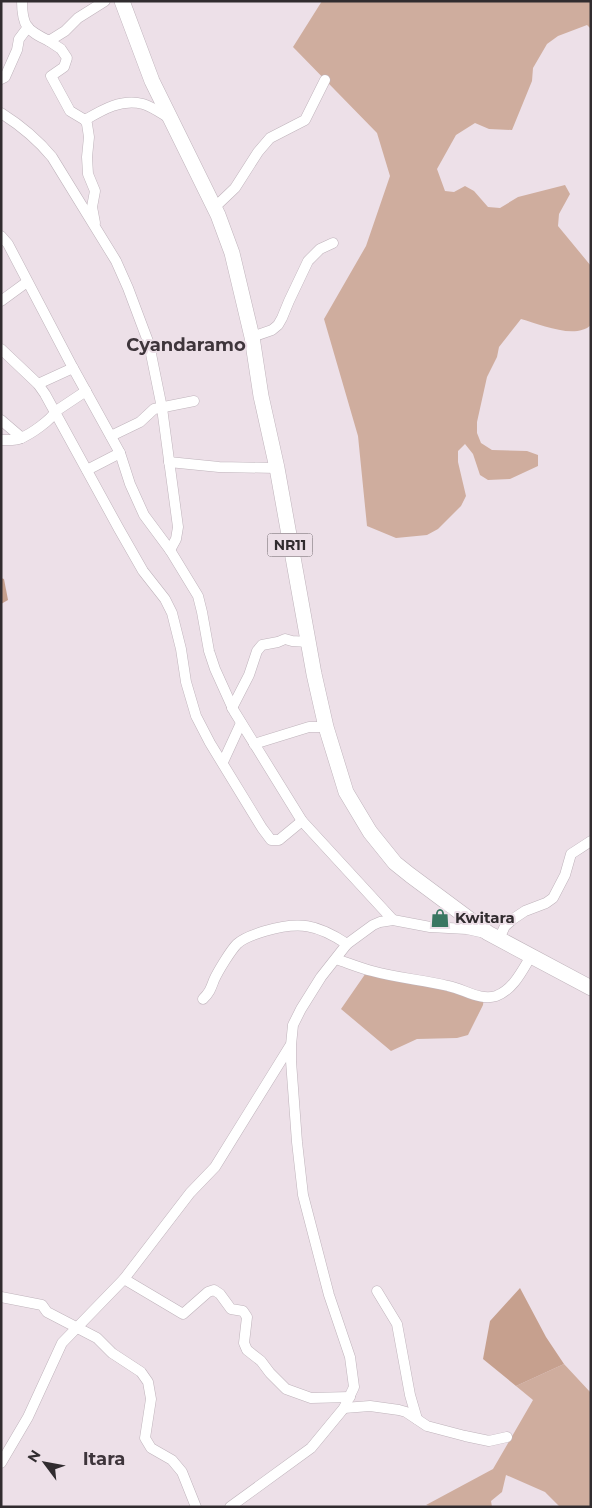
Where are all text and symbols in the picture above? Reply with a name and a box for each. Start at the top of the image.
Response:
district label: Cyandaramo [126,334,246,356]
road number: NR11 [268,534,312,556]
shop icon: Kwitara [429,907,451,929]
place label: Kwitara [455,908,515,927]
north arrow [20,1438,70,1488]
text: N [23,1447,45,1466]
district label: Itara [83,1448,125,1470]

